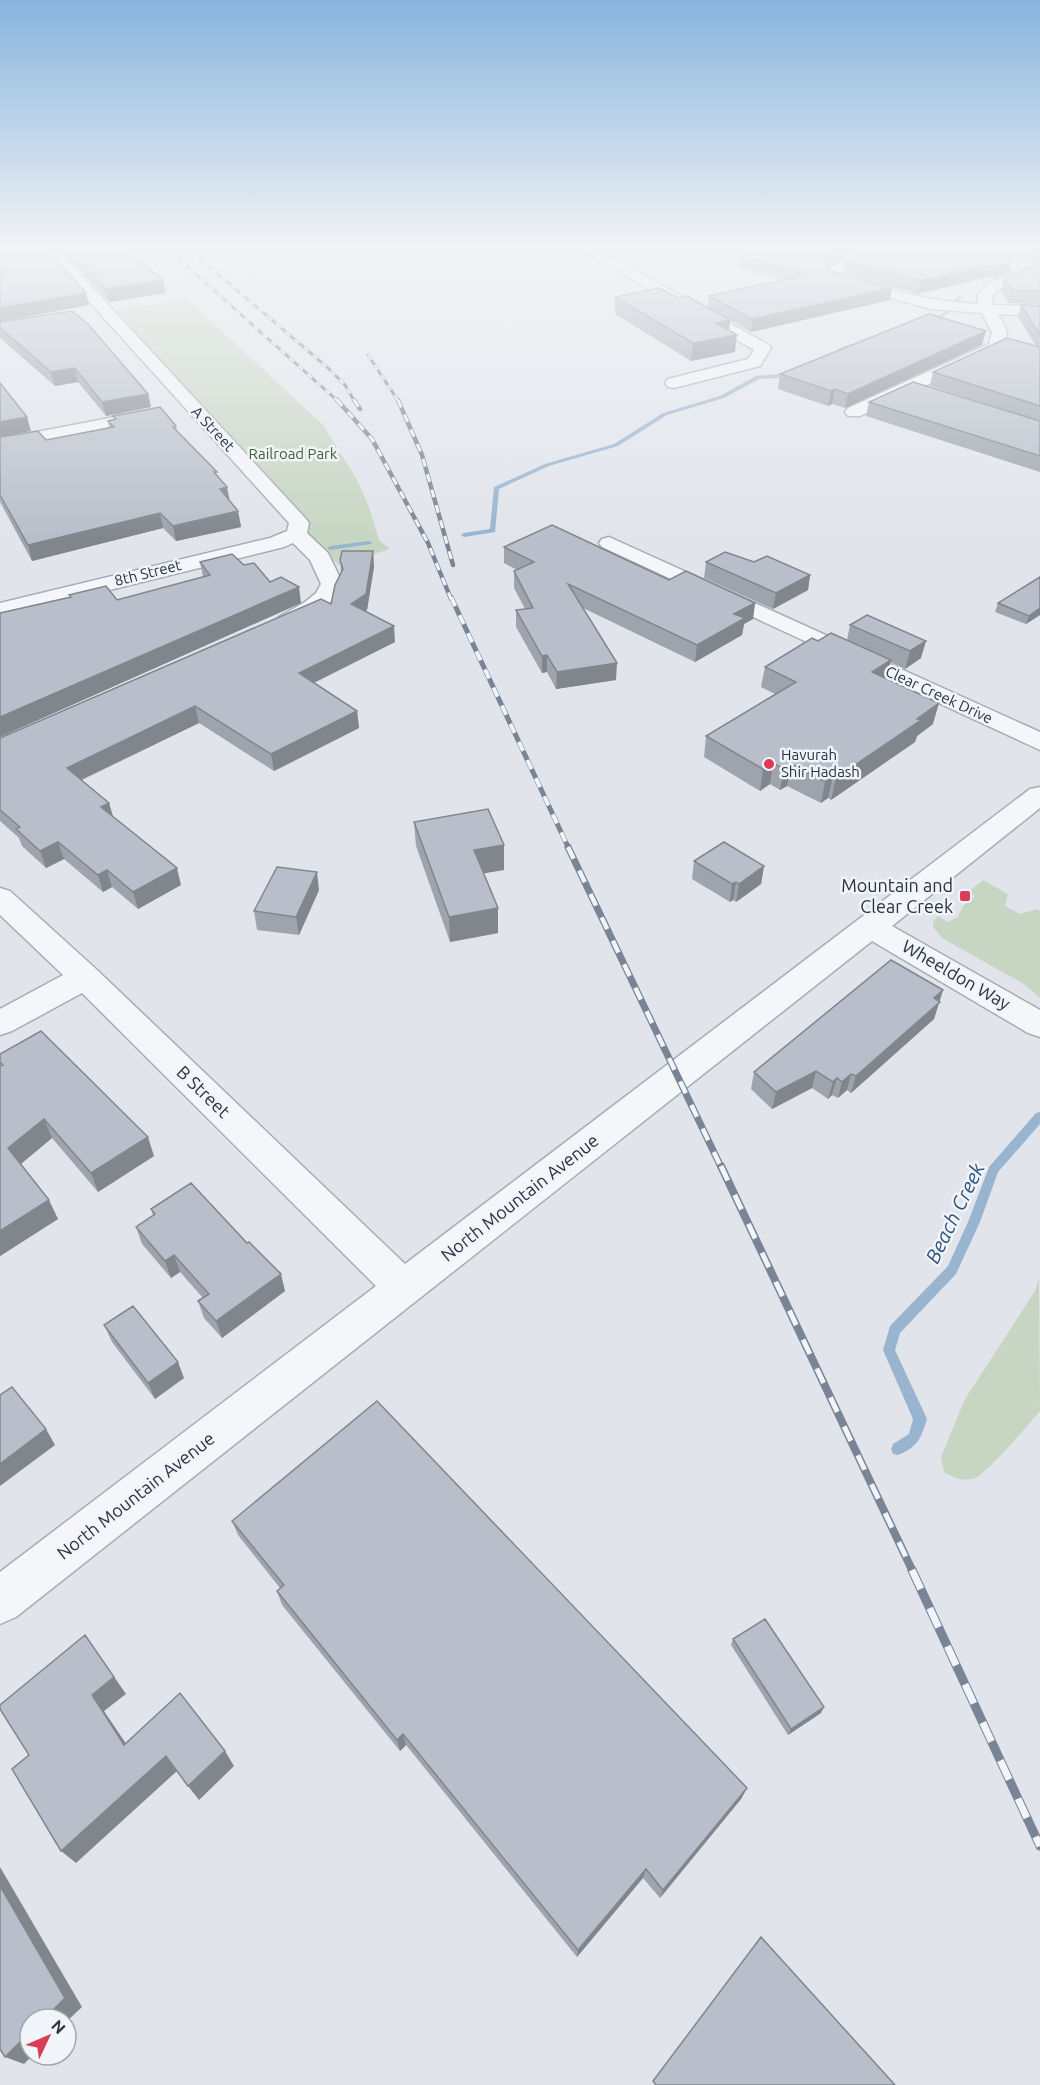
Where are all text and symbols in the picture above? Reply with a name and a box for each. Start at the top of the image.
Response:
street label: A Street [188,403,238,455]
park label: Railroad Park [249,445,338,462]
street label: 8th Street [113,556,183,589]
street label: Clear Creek Drive [883,662,995,727]
place label: Havurah Shir Hadash [781,746,860,780]
marker: Havurah Shir Hadash [762,757,776,771]
place label: Mountain and Clear Creek [841,875,953,916]
marker: Mountain and Clear Creek [958,889,972,903]
street label: Wheeldon Way [899,935,1014,1013]
street label: B Street [173,1061,234,1121]
street label: North Mountain Avenue [437,1130,602,1265]
water label: Beach Creek [920,1158,989,1267]
street label: North Mountain Avenue [53,1428,218,1563]
north arrow [18,2007,78,2067]
text: N [48,2016,69,2037]

